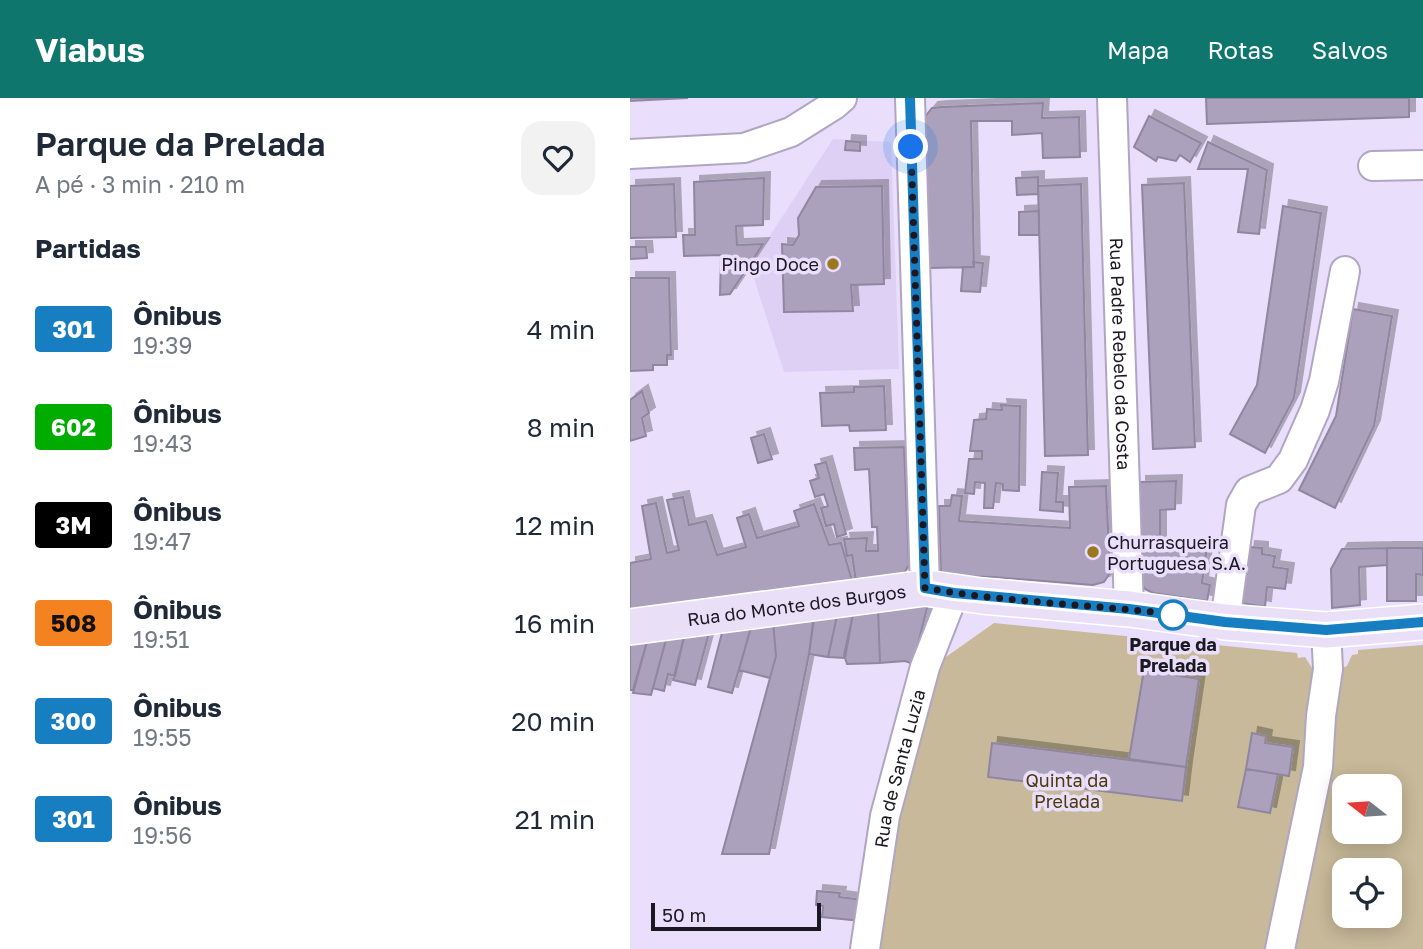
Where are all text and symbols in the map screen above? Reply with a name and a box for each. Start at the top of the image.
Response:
text: Viabus [35,30,145,69]
text: Mapa [1107,35,1169,64]
text: Rotas [1207,35,1274,64]
text: Salvos [1312,35,1388,64]
button: heart [521,121,595,195]
text: Parque da Prelada [35,124,325,163]
your location [893,129,928,164]
text: A pé · 3 min · 210 m [35,170,245,198]
text: Partidas [35,233,141,264]
street label: Rua Padre Rebelo da Costa [1106,237,1135,471]
place label: Pingo Doce [721,253,819,275]
marker: Pingo Doce [825,256,841,272]
text: Ônibus [133,300,222,331]
text: 301 [52,314,95,343]
text: 4 min [527,314,595,345]
text: 19:39 [133,331,192,359]
text: Ônibus [133,398,222,429]
text: 602 [51,412,96,441]
text: 8 min [527,412,595,443]
text: 19:43 [133,429,192,457]
text: Ônibus [133,496,222,527]
text: 3M [56,510,92,539]
text: 12 min [515,510,595,541]
text: 19:47 [133,527,191,555]
place label: Churrasqueira Portuguesa S.A. [1107,531,1246,574]
marker: Churrasqueira Portuguesa S.A. [1085,544,1101,560]
street label: Rua do Monte dos Burgos [686,580,907,630]
text: Ônibus [133,594,222,625]
marker: Parque da Prelada [1158,600,1188,630]
text: 508 [51,608,96,637]
text: 16 min [514,608,595,639]
text: 19:51 [133,625,189,653]
place label: Parque da Prelada [1129,633,1217,676]
street label: Rua de Santa Luzia [869,687,930,849]
text: Ônibus [133,692,222,723]
text: 300 [51,706,96,735]
text: 20 min [511,706,595,737]
text: 19:55 [133,723,192,751]
park label: Quinta da Prelada [1025,769,1109,812]
north arrow [1332,774,1402,844]
map controls [1332,774,1402,928]
text: Ônibus [133,790,222,821]
text: 301 [52,804,95,833]
text: 21 min [515,804,595,835]
text: 19:56 [133,821,192,849]
button: locate [1332,858,1402,928]
scale bar [651,900,821,932]
text: 50 m [662,903,706,926]

